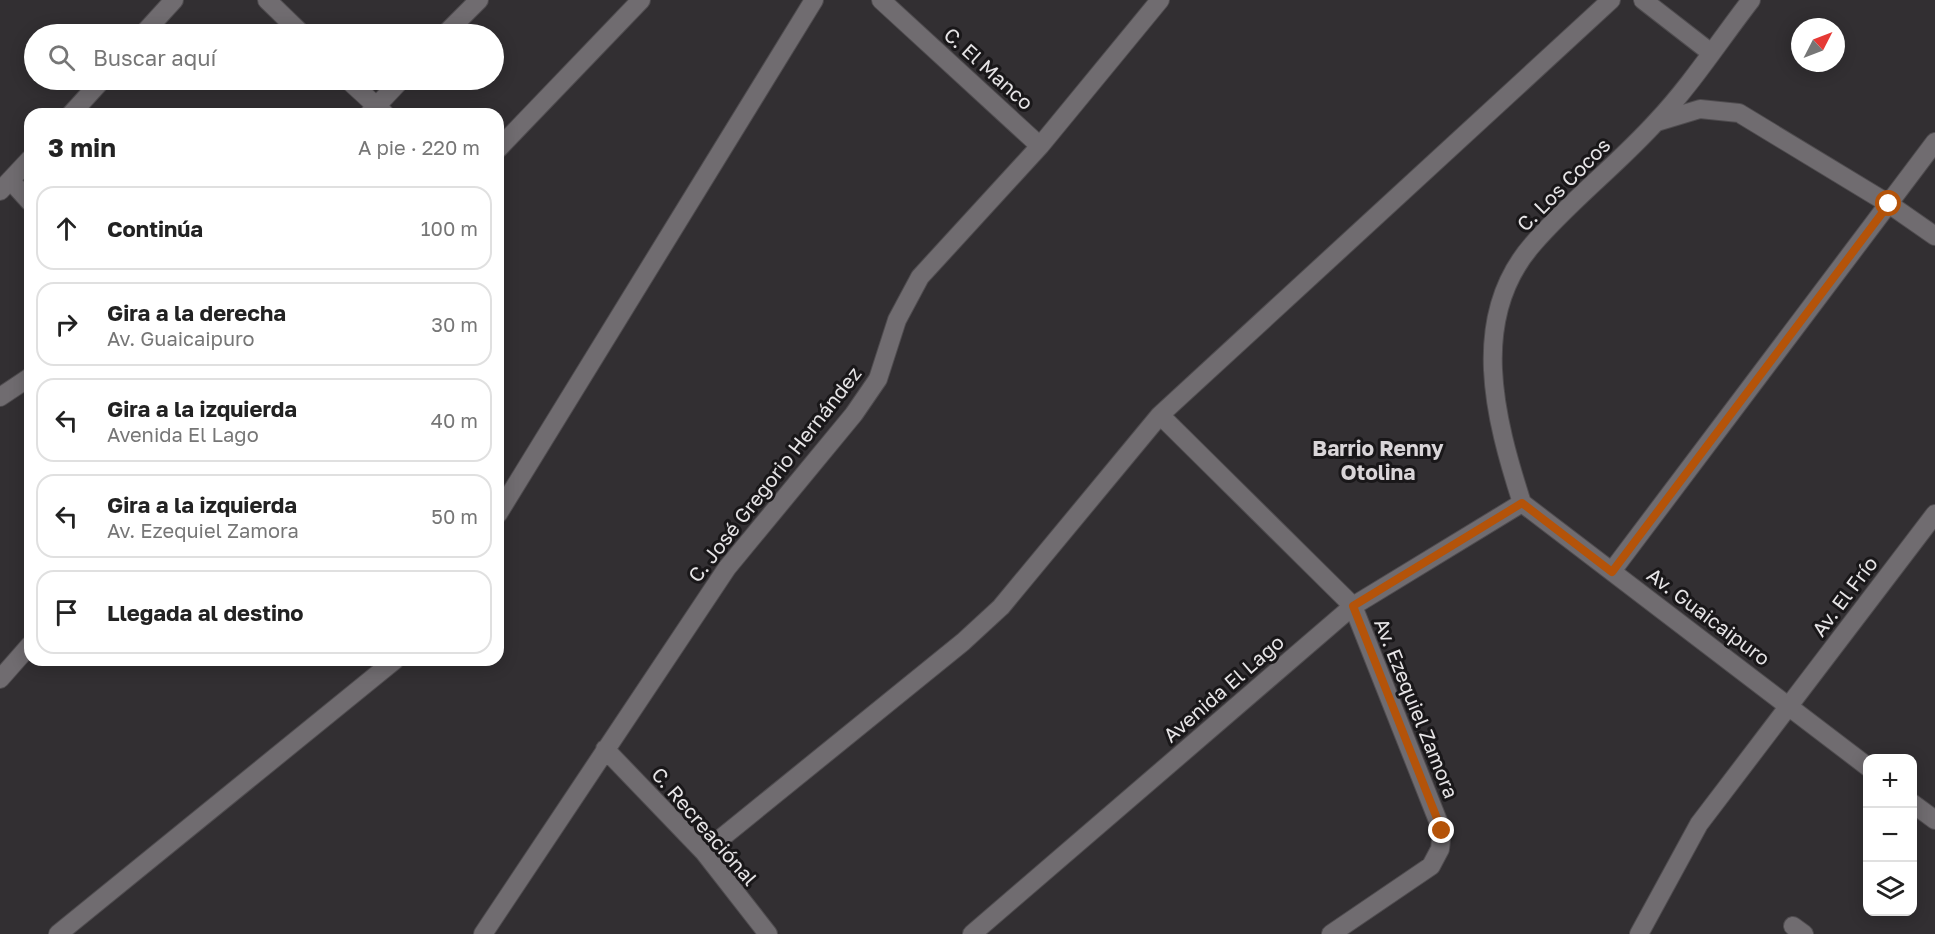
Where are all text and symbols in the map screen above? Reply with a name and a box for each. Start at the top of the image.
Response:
north arrow [1791,18,1845,72]
street label: C. El Manco [940,22,1038,114]
search box [24,24,504,90]
icon: search [45,41,78,74]
text: Buscar aquí [93,44,216,71]
text: 3 min [48,132,116,163]
street label: C. Los Cocos [1511,132,1615,236]
text: A pie · 220 m [358,135,480,159]
route start [1875,190,1901,216]
icon: ahead [50,212,83,245]
text: Continúa [107,215,203,242]
text: 100 m [421,216,478,240]
text: Gira a la derecha [107,299,286,326]
icon: right [50,308,83,341]
text: 30 m [431,312,478,336]
text: Av. Guaicaipuro [107,326,255,350]
street label: C. José Gregorio Hernández [682,361,866,587]
text: Gira a la izquierda [107,395,297,422]
icon: left [50,404,83,437]
text: 40 m [431,408,478,432]
text: Avenida El Lago [107,422,259,446]
district label: Barrio Renny Otolina [1312,435,1444,485]
text: Gira a la izquierda [107,491,297,518]
icon: left [50,500,83,533]
text: 50 m [431,504,478,528]
text: Av. Ezequiel Zamora [107,518,299,542]
street label: Av. El Frío [1806,551,1882,641]
street label: Av. Guaicaipuro [1643,562,1775,670]
icon: arrive [50,596,83,629]
text: Llegada al destino [107,599,304,626]
street label: Av. Ezequiel Zamora [1370,615,1464,801]
street label: Avenida El Lago [1158,629,1288,747]
map controls [1863,754,1917,916]
button: + [1863,754,1917,808]
street label: C. Recreaciónal [647,762,763,890]
button: − [1863,808,1917,862]
route end [1428,817,1454,843]
button: layers [1863,862,1917,916]

